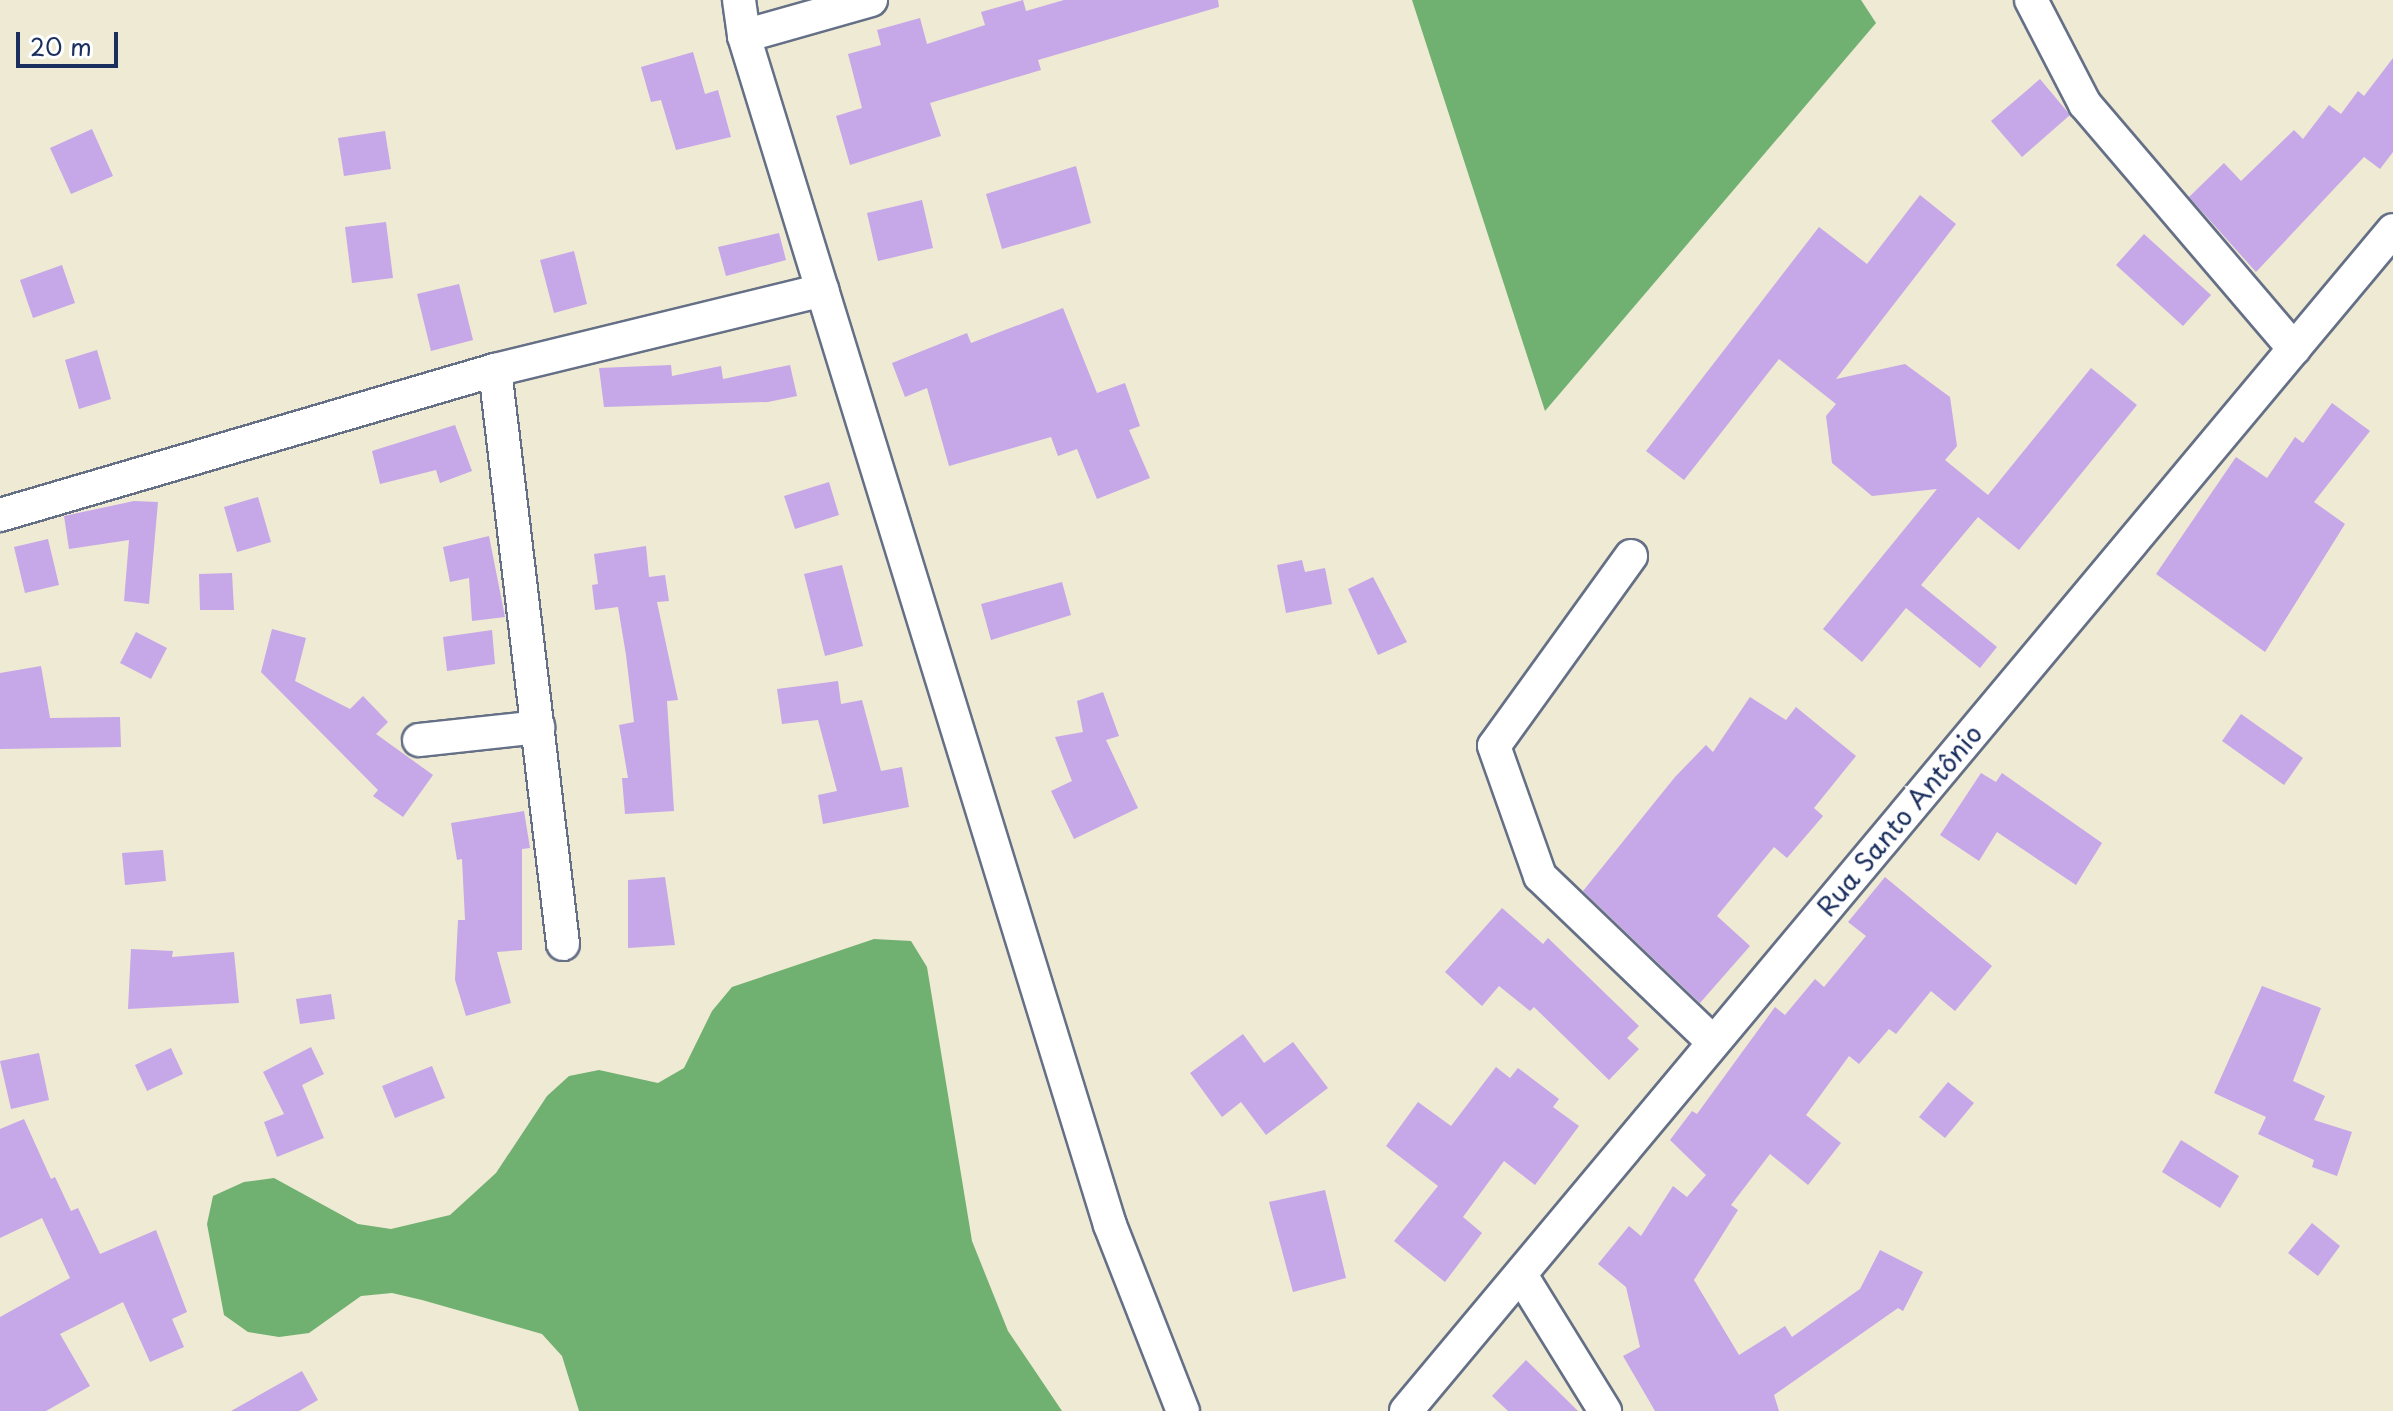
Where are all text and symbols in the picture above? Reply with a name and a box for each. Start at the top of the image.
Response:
scale bar [20,16,122,66]
text: 20 m [30,28,92,64]
street label: Rua Santo Antônio [1811,719,1987,921]

